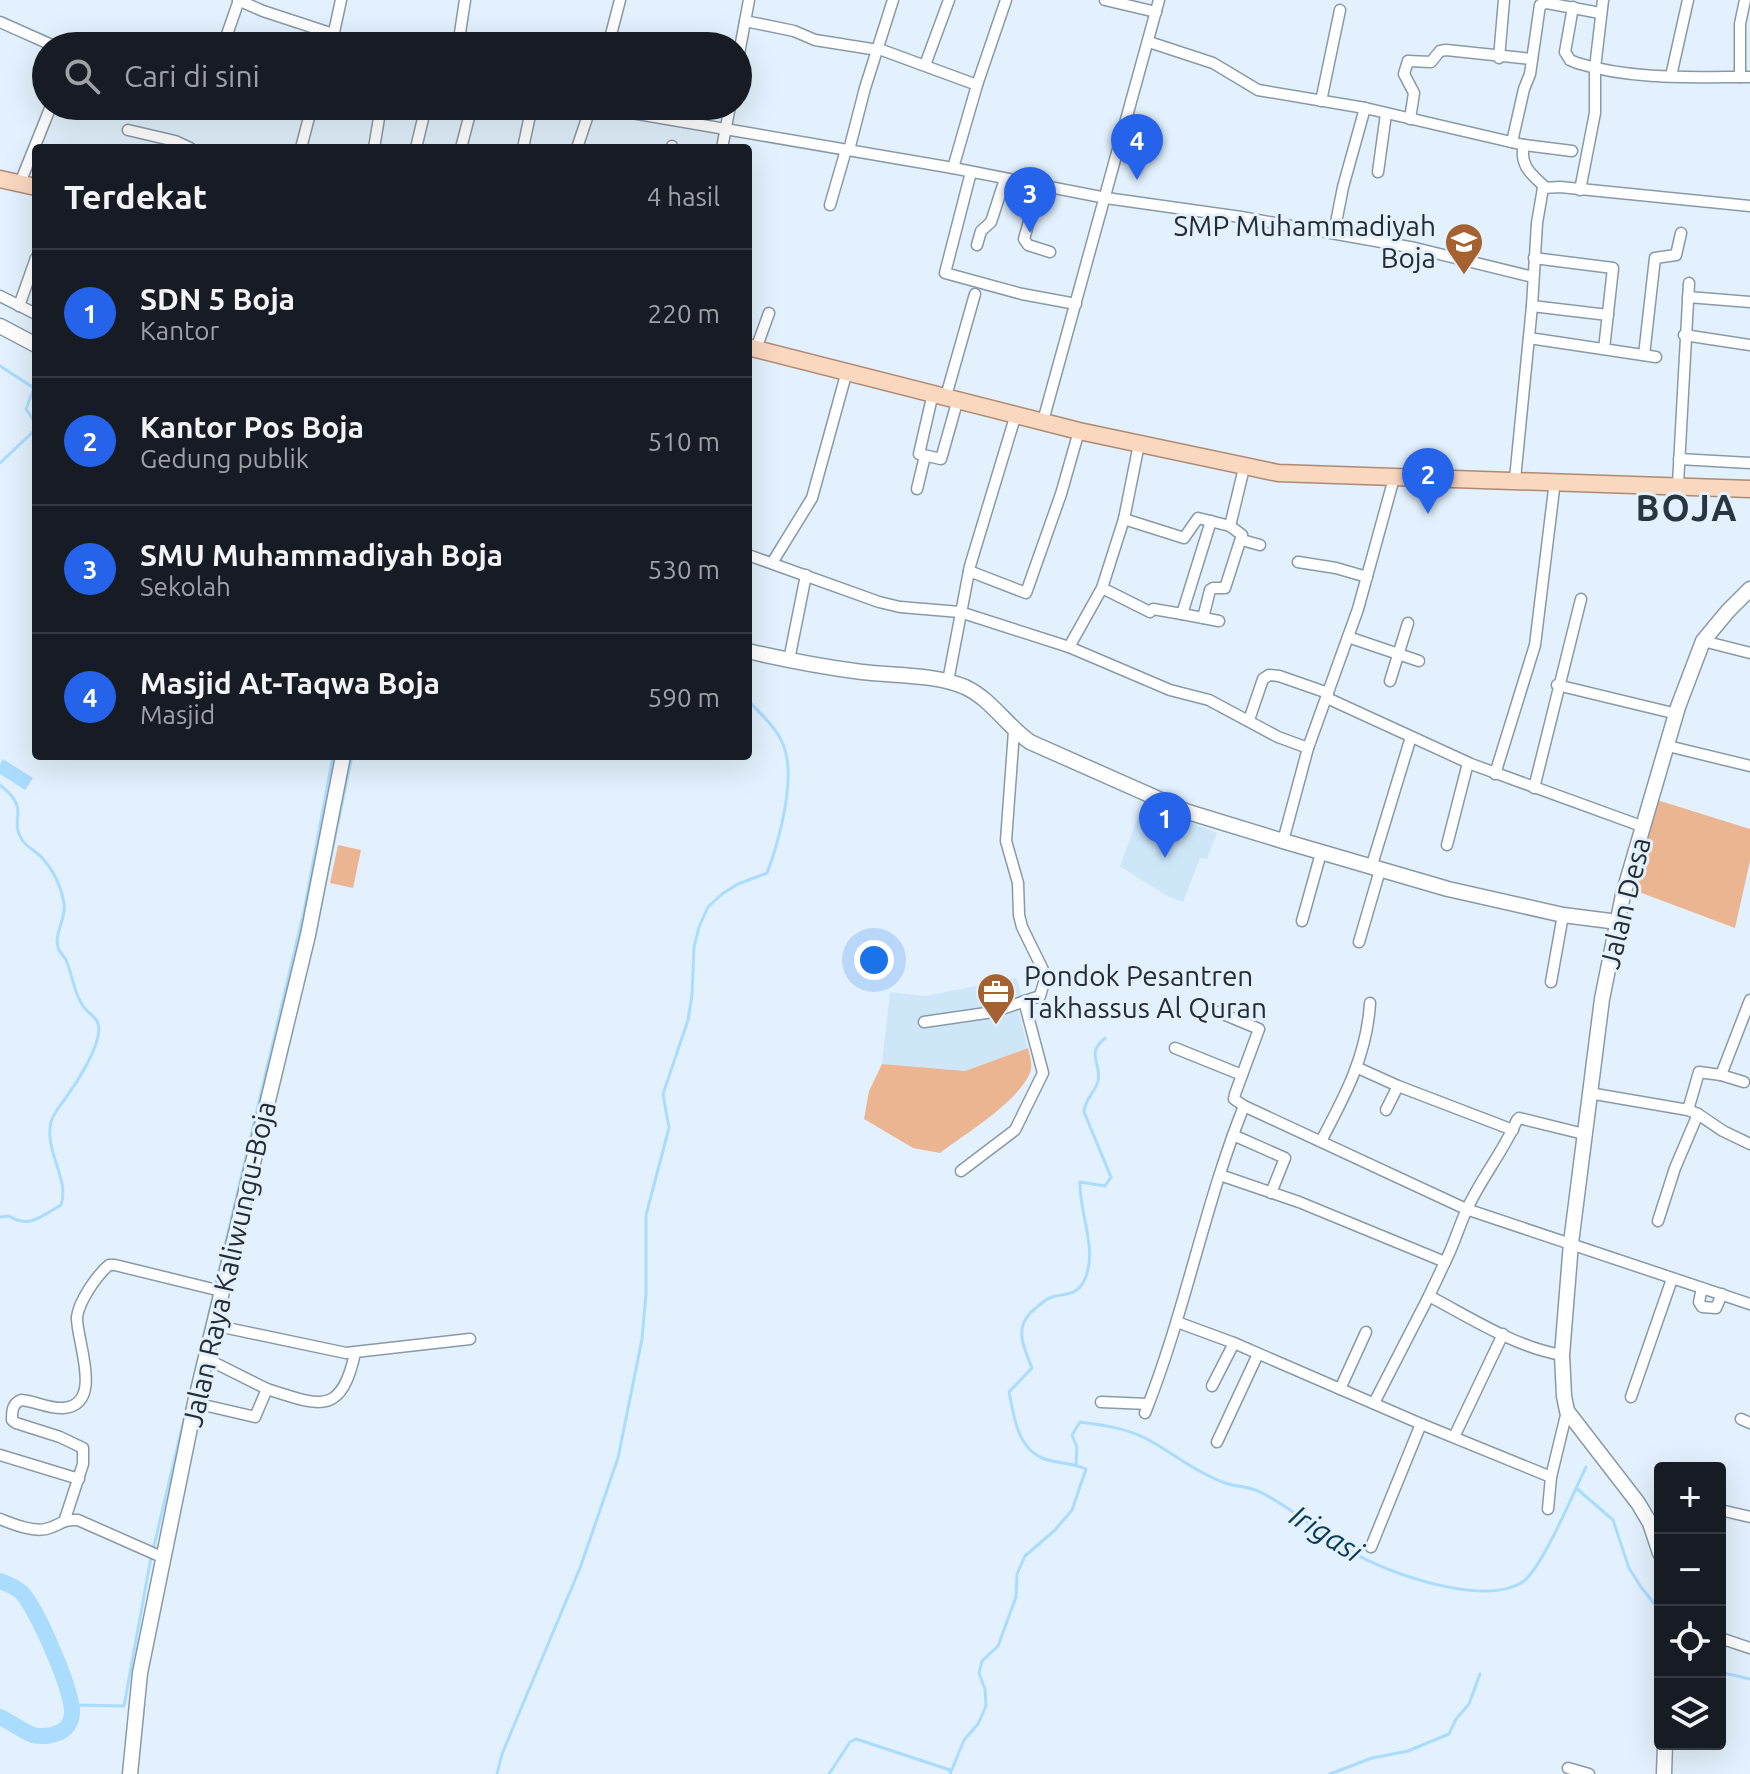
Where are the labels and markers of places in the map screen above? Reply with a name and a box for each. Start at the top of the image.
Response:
pin: 4 [1111,114,1163,180]
pin: 3 [1004,167,1056,233]
place label: SMP Muhammadiyah Boja [1173,210,1436,273]
school or university icon: SMP Muhammadiyah Boja [1443,221,1485,276]
pin: 2 [1402,448,1454,514]
pin: 1 [1139,792,1191,858]
place label: Pondok Pesantren Takhassus Al Quran [1024,960,1267,1023]
office icon: Pondok Pesantren Takhassus Al Quran [975,971,1017,1026]

